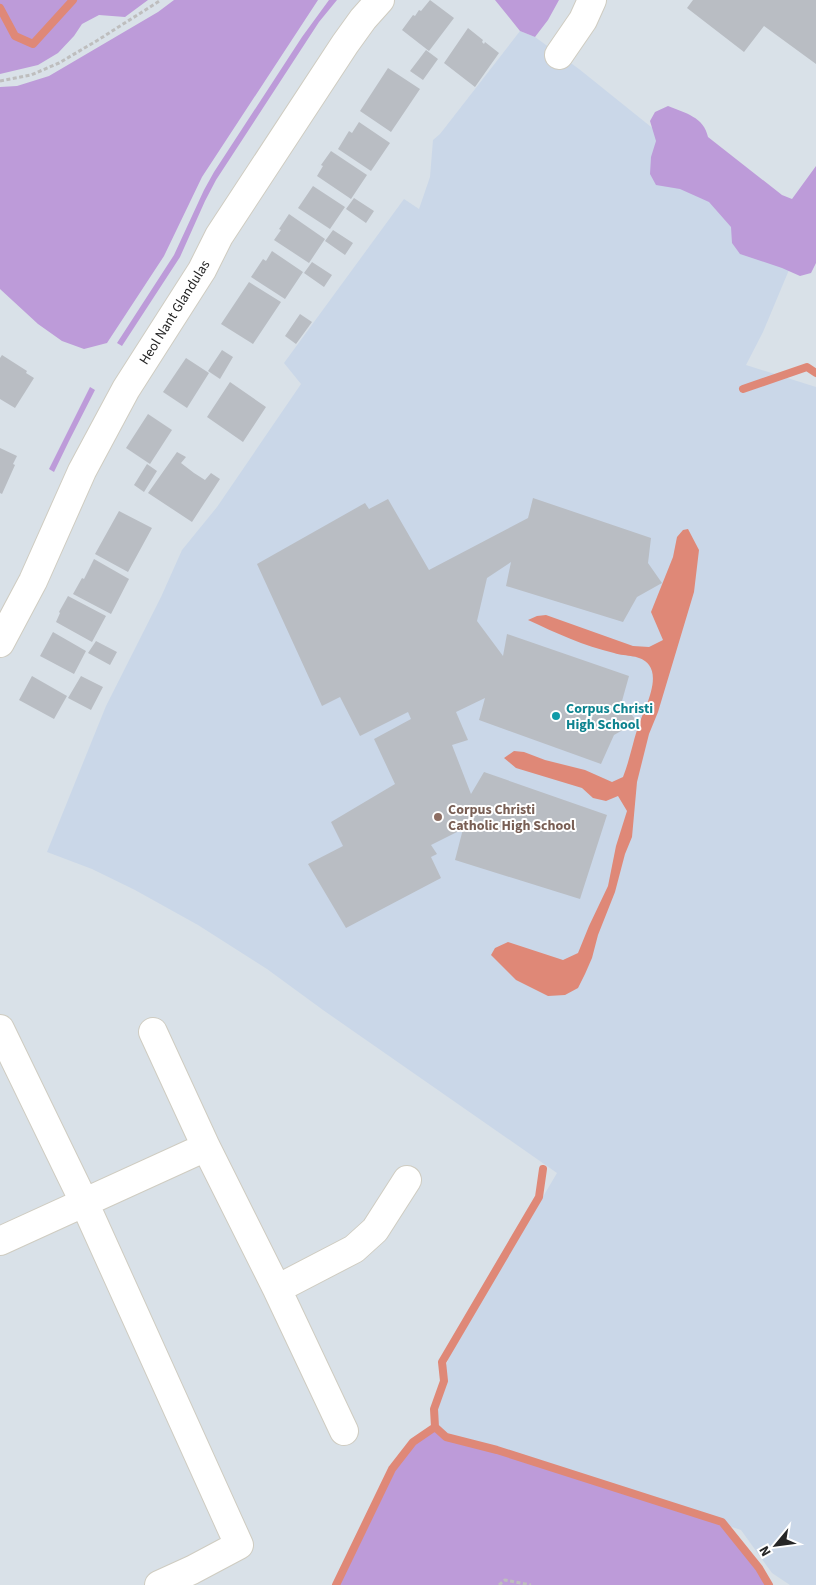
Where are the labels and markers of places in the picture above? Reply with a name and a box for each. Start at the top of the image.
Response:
place label: Corpus Christi High School [566,699,653,735]
marker: Corpus Christi High School [550,710,562,722]
place label: Corpus Christi Catholic High School [448,800,575,836]
marker: Corpus Christi Catholic High School [432,811,444,823]

